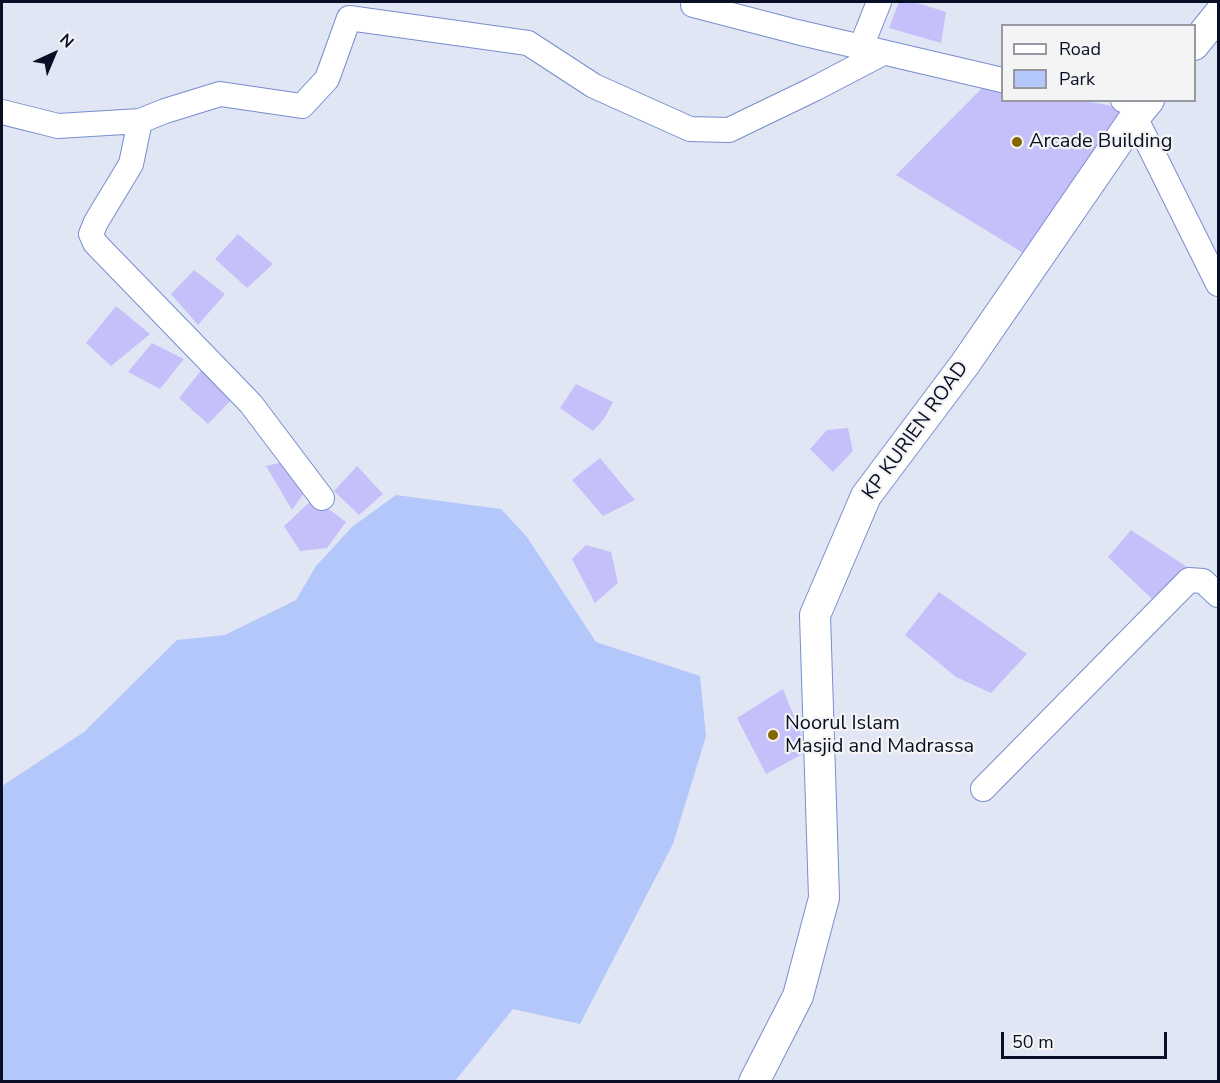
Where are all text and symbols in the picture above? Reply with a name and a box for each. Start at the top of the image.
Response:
north arrow [24,24,84,84]
legend [1001,24,1196,102]
text: N [55,29,78,53]
text: Road [1059,37,1101,61]
text: Park [1059,67,1095,91]
place label: Arcade Building [1029,130,1172,154]
marker: Arcade Building [1010,135,1024,149]
street label: KP KURIEN ROAD [858,357,974,505]
place label: Noorul Islam Masjid and Madrassa [785,712,974,759]
marker: Noorul Islam Masjid and Madrassa [766,728,780,742]
scale bar [1004,1020,1170,1058]
text: 50 m [1012,1030,1054,1054]

